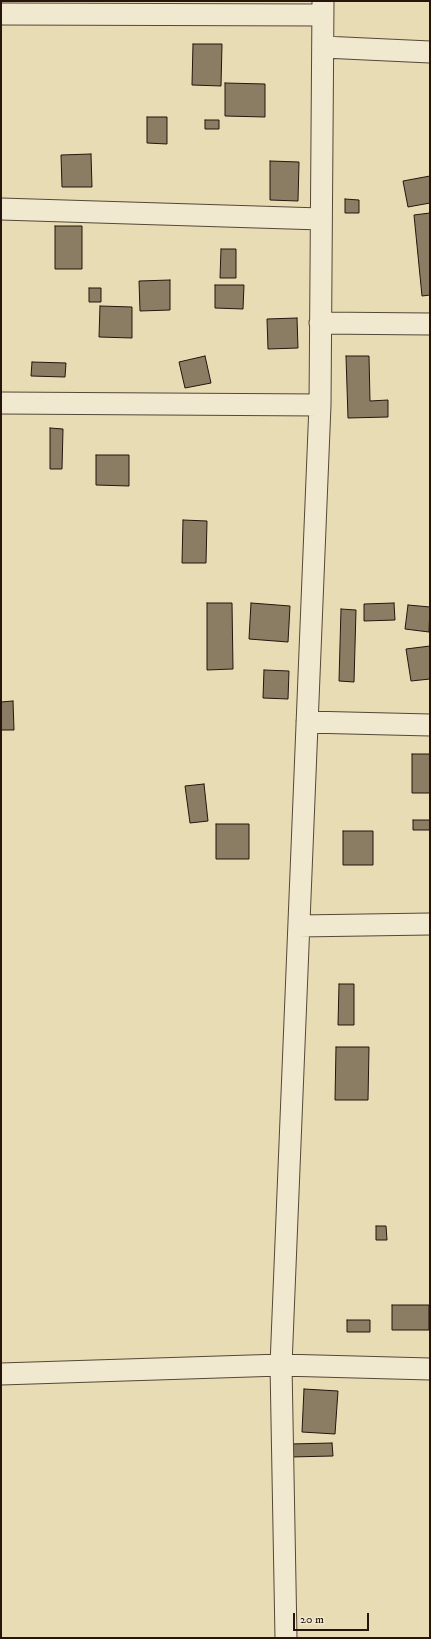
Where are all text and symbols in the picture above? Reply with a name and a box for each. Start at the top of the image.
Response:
scale bar [295,1605,371,1631]
text: 20 m [300,1612,324,1627]

